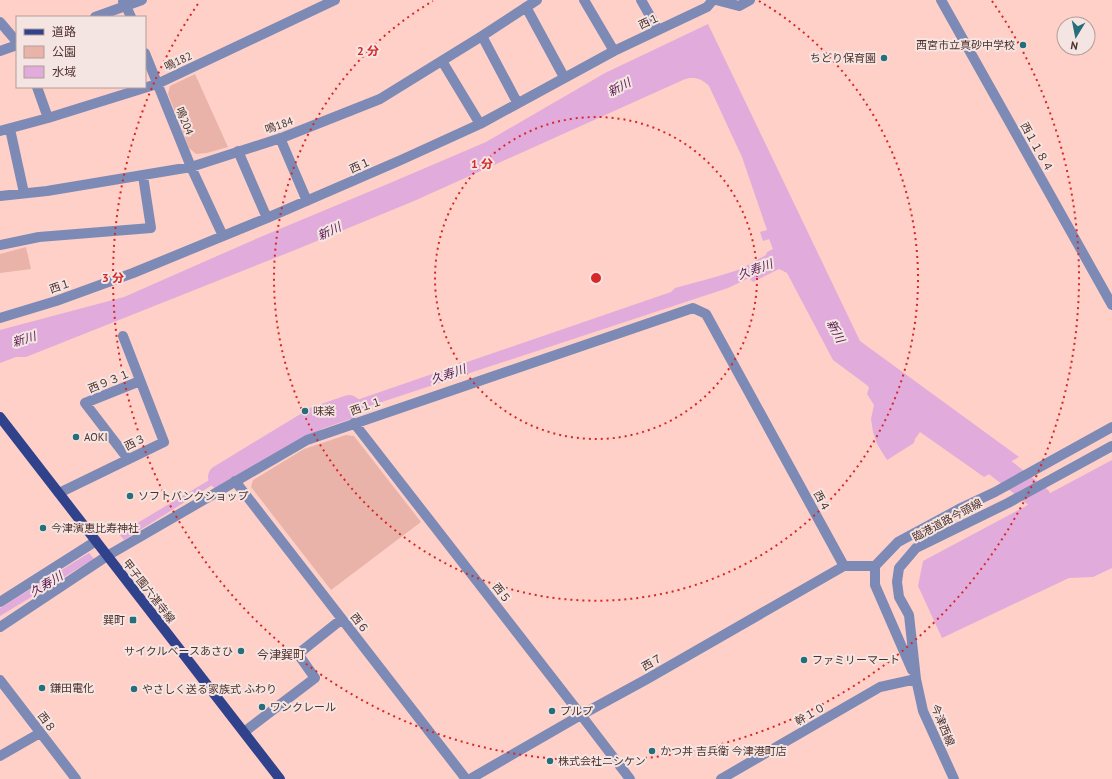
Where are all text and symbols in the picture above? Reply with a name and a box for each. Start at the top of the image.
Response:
street label: 西１ [636,10,662,32]
legend [16,16,146,88]
north arrow [1056,16,1096,56]
text: 道路 [52,24,76,39]
place label: 西宮市立真砂中学校 [916,38,1015,52]
text: N [1069,38,1079,53]
marker: 西宮市立真砂中学校 [1018,40,1028,50]
text: 2 分 [357,43,379,58]
text: 公園 [52,44,76,59]
street label: 鳴182 [162,49,194,73]
place label: ちどり保育園 [810,51,876,65]
marker: ちどり保育園 [879,53,889,63]
text: 水域 [52,64,76,79]
water label: 新川 [605,74,635,99]
street label: 鳴204 [173,105,197,137]
street label: 鳴184 [263,114,295,136]
street label: 西１１８４ [1018,120,1056,174]
street label: 西１ [347,154,373,176]
text: 1 分 [471,156,493,171]
water label: 新川 [315,218,345,243]
water label: 久寿川 [736,255,776,282]
text: 3 分 [102,270,124,285]
centre of rings [589,271,603,285]
street label: 西１ [47,276,73,296]
water label: 新川 [824,317,849,347]
water label: 新川 [10,328,40,350]
water label: 久寿川 [429,360,469,387]
street label: 西９３１ [86,366,132,396]
street label: 西１１ [348,394,384,418]
place label: 味楽 [313,404,335,418]
marker: 味楽 [300,406,310,416]
place label: AOKI [84,430,108,444]
street label: 西３ [122,431,148,453]
marker: AOKI [71,432,81,442]
street label: 西４ [811,488,833,514]
place label: ソフトバンクショップ [138,489,249,503]
marker: ソフトバンクショップ [125,491,135,501]
street label: 臨港道路今頭線 [910,496,984,544]
place label: 今津濱恵比寿神社 [51,521,139,535]
marker: 今津濱恵比寿神社 [38,523,48,533]
street label: 甲子園六湛寺線 [120,556,178,626]
water label: 久寿川 [27,567,67,600]
street label: 西５ [490,580,514,606]
street label: 西６ [348,610,372,636]
place label: 巽町 [103,613,125,627]
marker: 巽町 [128,615,138,625]
place label: サイクルベースあさひ [124,644,233,658]
marker: サイクルベースあさひ [236,646,246,656]
district label: 今津巽町 [257,647,305,662]
street label: 西７ [639,650,665,674]
place label: ファミリーマート [812,653,900,667]
marker: ファミリーマート [799,655,809,665]
place label: 鎌田電化 [50,681,94,695]
place label: やさしく送る家族式 ふわり [142,682,277,696]
marker: 鎌田電化 [37,683,47,693]
marker: やさしく送る家族式 ふわり [129,684,139,694]
place label: ワンクレール [270,700,336,714]
street label: 幹１０ [792,700,828,728]
marker: ワンクレール [257,702,267,712]
street label: 今津西線 [928,702,958,748]
place label: プルプ [560,704,593,718]
marker: プルプ [547,706,557,716]
street label: 西８ [35,709,59,735]
place label: かつ丼 吉兵衛 今津港町店 [660,744,787,758]
marker: かつ丼 吉兵衛 今津港町店 [647,746,657,756]
place label: 株式会社ニシケン [558,754,646,768]
marker: 株式会社ニシケン [545,756,555,766]

